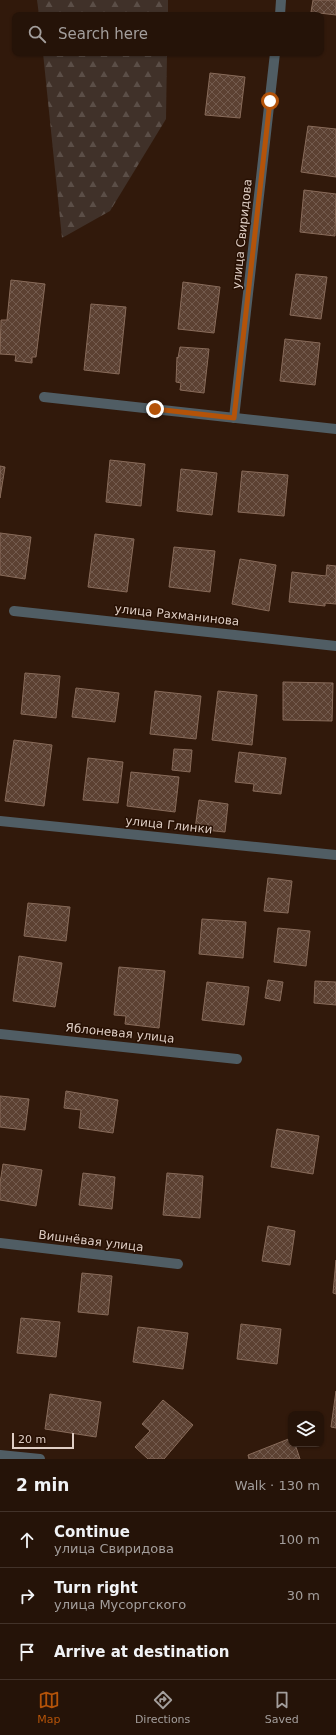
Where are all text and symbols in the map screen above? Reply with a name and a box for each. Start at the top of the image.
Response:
search box [12,12,324,56]
icon: search [26,23,48,45]
text: Search here [58,25,148,43]
route start [261,92,279,110]
street label: улица Свиридова [229,178,255,290]
route end [146,400,164,418]
street label: улица Рахманинова [114,601,240,629]
street label: улица Глинки [125,813,213,837]
street label: Яблоневая улица [65,1020,175,1046]
street label: Вишнёвая улица [38,1228,144,1254]
map controls [288,1411,324,1447]
button: layers [288,1411,324,1447]
scale bar [12,1431,74,1450]
text: 20 m [18,1433,46,1446]
text: 2 min [16,1475,69,1495]
text: Walk · 130 m [235,1478,320,1493]
text: Continue [54,1523,130,1541]
icon: ahead [16,1529,38,1551]
text: 100 m [278,1532,320,1547]
text: улица Свиридова [54,1541,174,1556]
text: Turn right [54,1579,138,1597]
icon: right [16,1585,38,1607]
text: 30 m [287,1588,320,1603]
text: улица Мусоргского [54,1597,186,1612]
icon: arrive [16,1641,38,1663]
text: Arrive at destination [54,1643,229,1661]
tab: Map [37,1689,60,1726]
tab: Directions [135,1689,190,1726]
tab: Saved [265,1689,299,1726]

